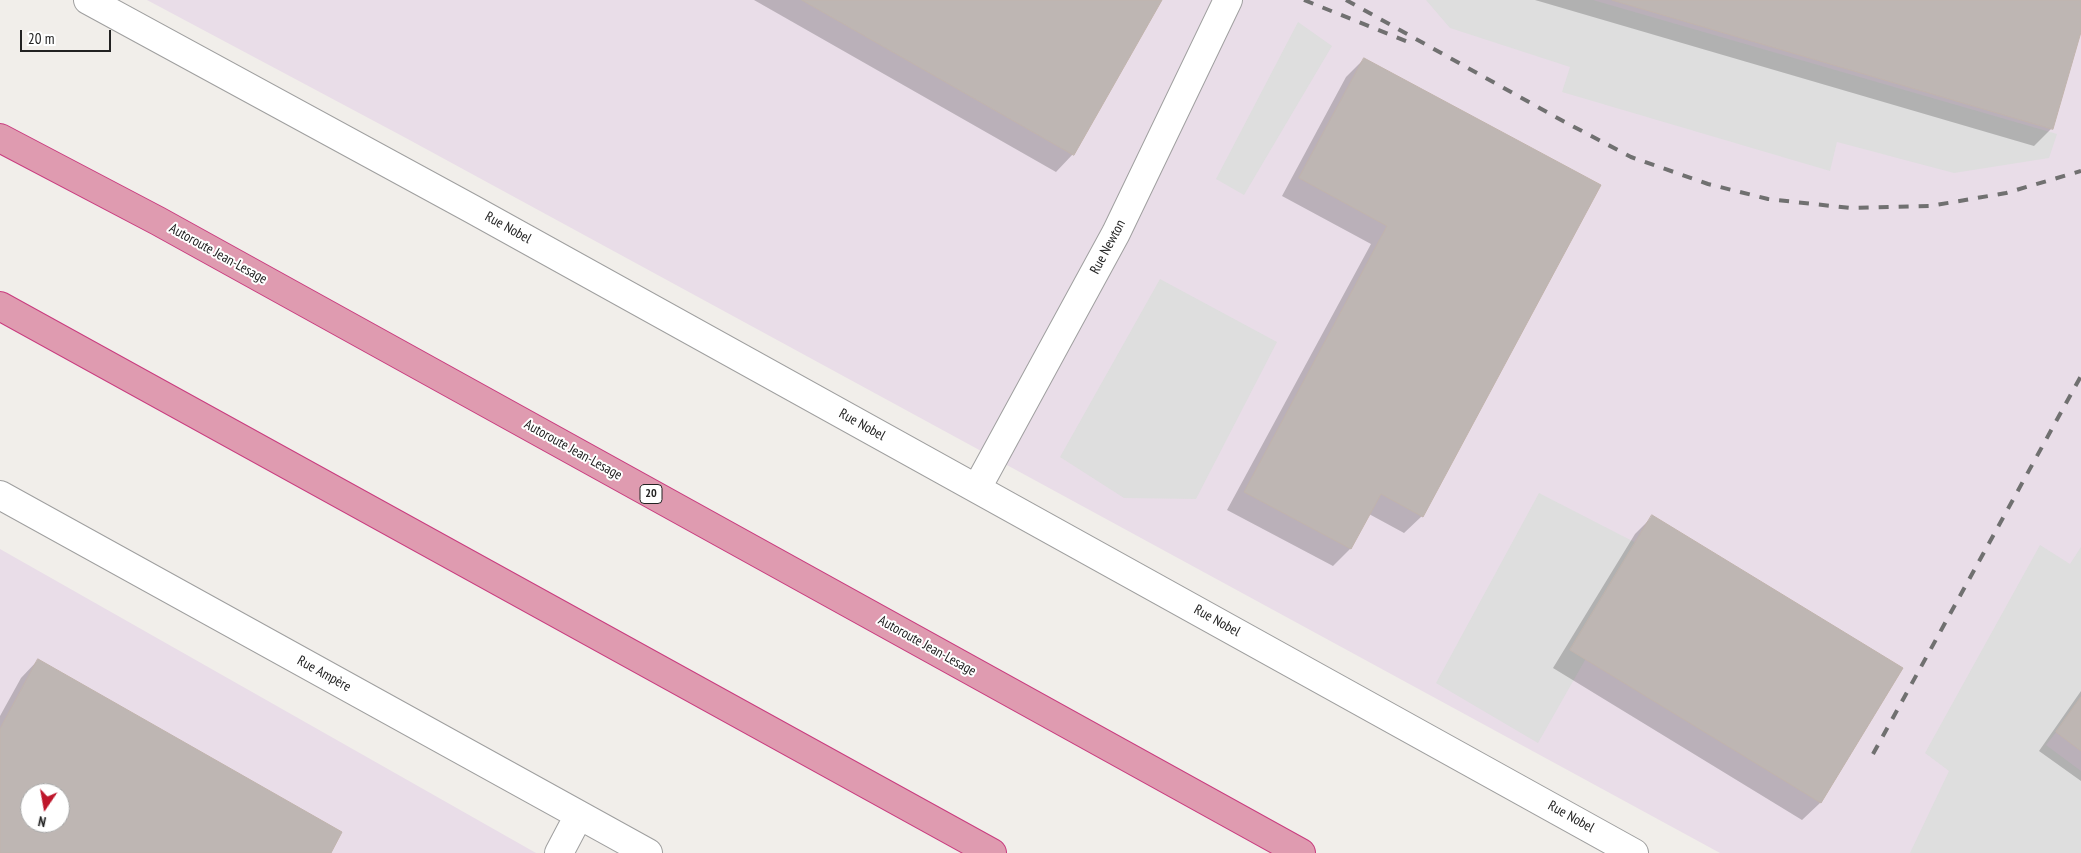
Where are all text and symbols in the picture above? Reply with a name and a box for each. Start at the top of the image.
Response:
scale bar [22,20,114,52]
text: 20 m [28,29,54,48]
street label: Rue Nobel [482,208,534,248]
street label: Rue Newton [1087,217,1129,277]
street label: Autoroute Jean-Lesage [166,220,270,288]
street label: Rue Nobel [836,405,888,445]
street label: Autoroute Jean-Lesage [521,416,625,484]
road number: 20 [640,484,662,504]
street label: Rue Nobel [1191,601,1243,641]
street label: Autoroute Jean-Lesage [875,612,979,680]
street label: Rue Ampère [294,652,354,696]
north arrow [20,783,70,833]
street label: Rue Nobel [1545,797,1597,837]
text: N [37,812,48,831]

